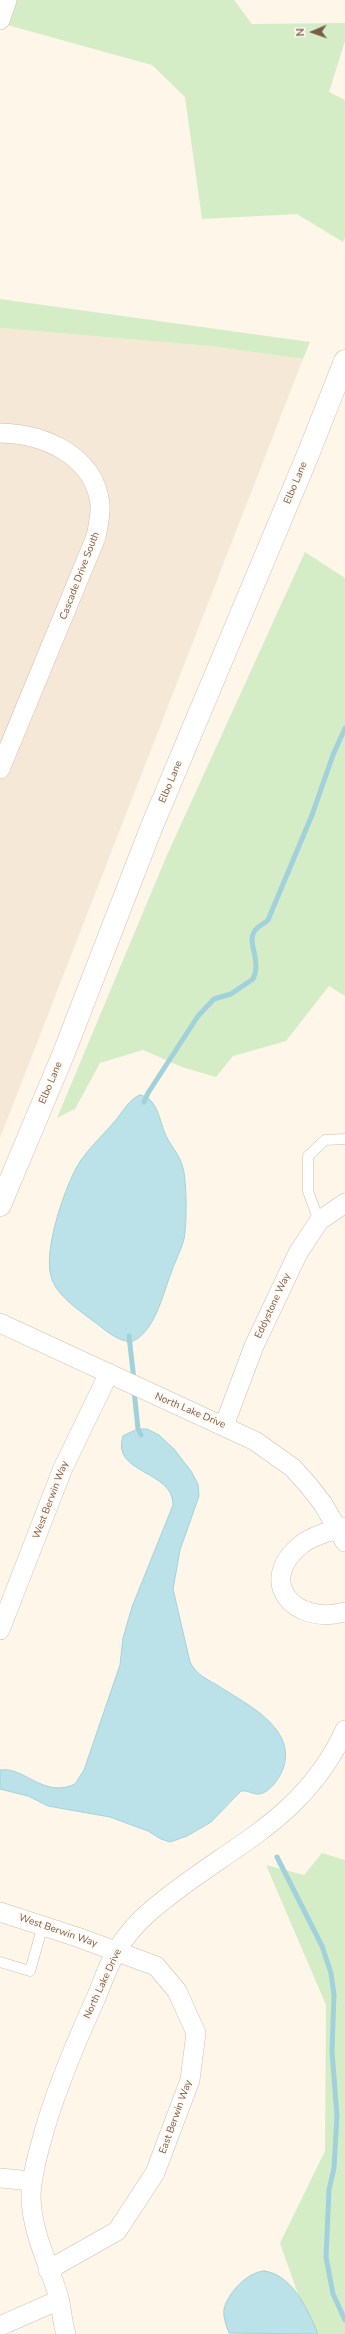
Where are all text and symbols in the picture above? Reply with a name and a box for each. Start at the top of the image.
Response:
north arrow [293,12,333,52]
text: N [293,28,308,37]
street label: Elbo Lane [282,460,310,506]
street label: Cascade Drive South [58,530,102,622]
street label: Elbo Lane [157,759,185,805]
street label: Elbo Lane [37,1060,65,1106]
street label: Eddystone Way [253,1271,293,1341]
street label: North Lake Drive [153,1391,227,1431]
street label: West Berwin Way [31,1459,71,1541]
street label: West Berwin Way [17,1912,99,1950]
street label: North Lake Drive [82,1947,124,2021]
street label: East Berwin Way [157,2078,195,2156]

